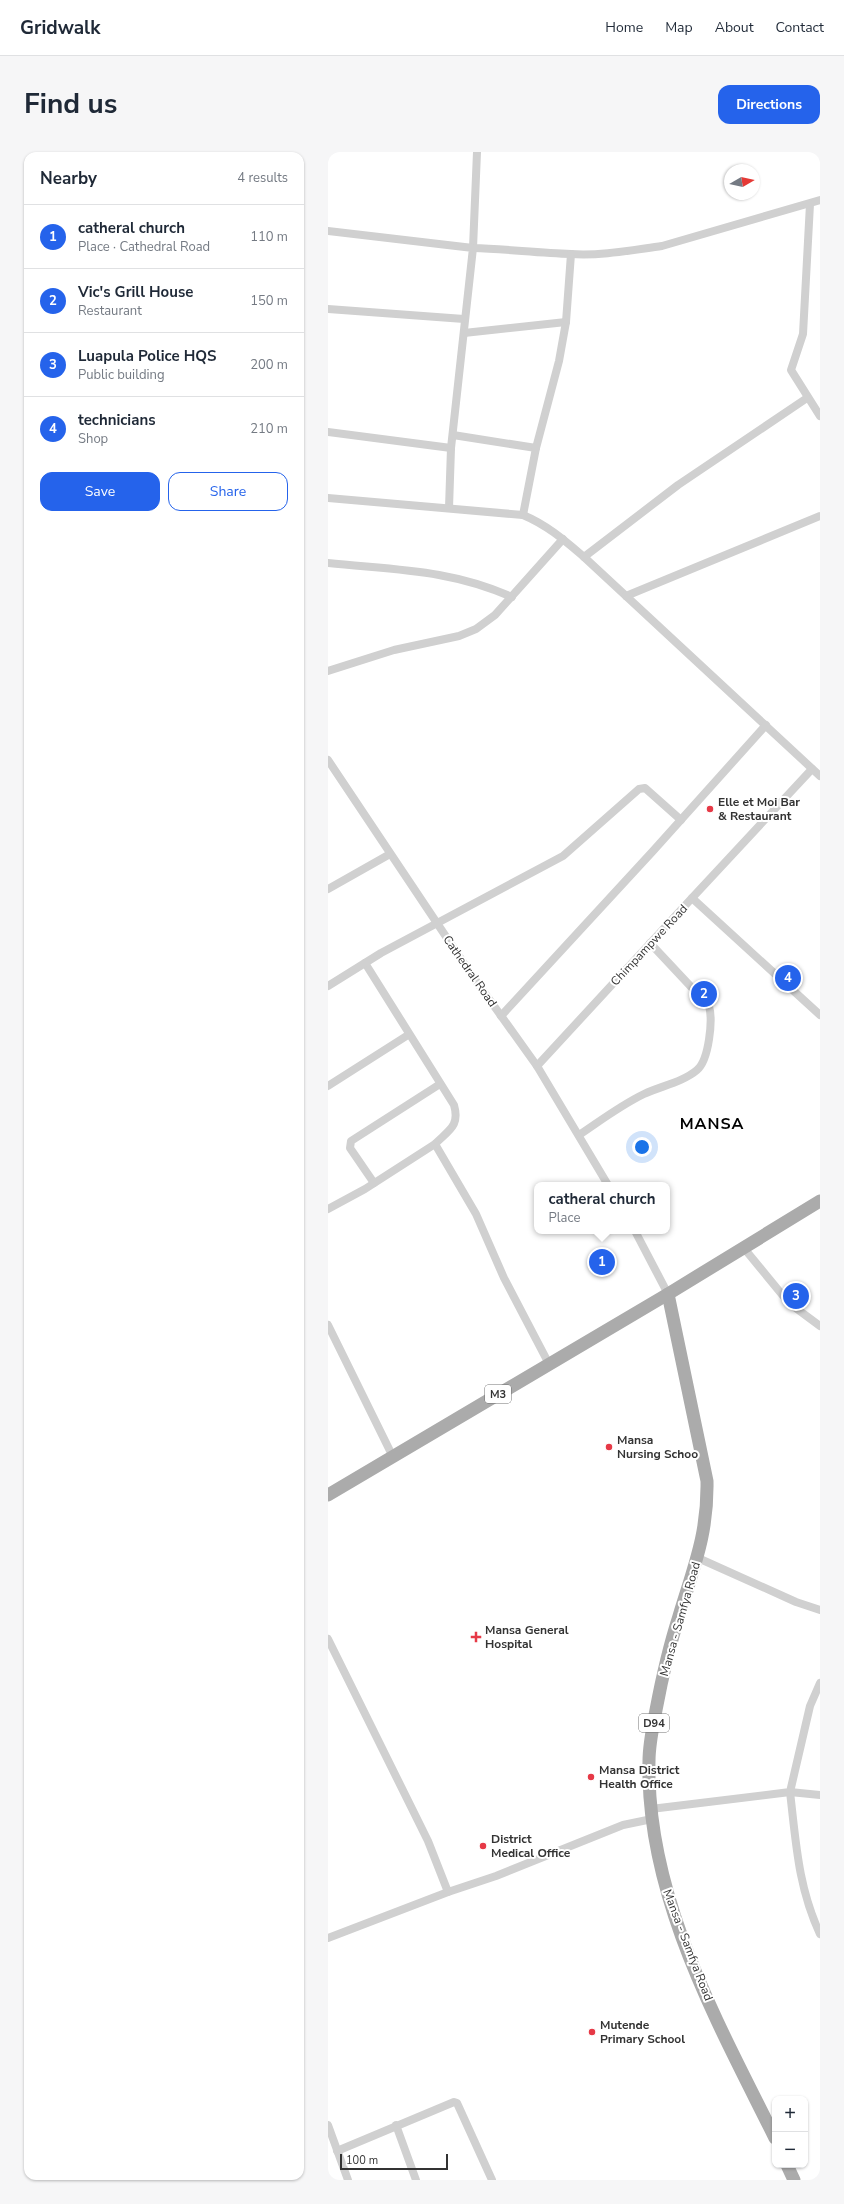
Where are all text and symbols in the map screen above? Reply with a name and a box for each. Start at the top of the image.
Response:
text: Gridwalk [20,15,100,41]
text: Home [605,18,643,37]
text: Map [665,18,693,37]
text: About [715,18,754,37]
text: Contact [776,18,824,37]
text: Find us [24,85,118,123]
button: Directions [718,85,820,124]
north arrow [724,164,760,200]
text: Nearby [40,167,97,190]
text: 4 results [237,169,288,187]
text: catheral church [78,218,185,238]
text: 1 [49,228,57,246]
text: 110 m [250,228,288,246]
text: Place · Cathedral Road [78,238,210,256]
text: Vic's Grill House [78,282,193,302]
text: 2 [49,292,57,310]
text: 150 m [250,292,288,310]
text: Restaurant [78,302,142,320]
text: Luapula Police HQS [78,346,217,366]
text: 3 [49,356,57,374]
text: 200 m [250,356,288,374]
text: Public building [78,366,165,384]
text: technicians [78,410,155,430]
text: 4 [49,420,57,438]
text: 210 m [250,420,288,438]
text: Shop [78,430,108,448]
button: Save [40,472,160,511]
button: Share [168,472,288,511]
place label: Elle et Moi Bar & Restaurant [718,794,800,824]
marker: Elle et Moi Bar & Restaurant [705,804,715,814]
street label: Chimpampwe Road [607,901,691,989]
street label: Cathedral Road [439,932,501,1010]
pin: 4 [775,963,801,993]
pin: 2 [691,979,717,1009]
district label: MANSA [680,1113,744,1135]
your location [632,1137,652,1157]
popup [534,1182,670,1234]
text: catheral church [549,1189,655,1209]
text: Place [549,1209,580,1227]
pin: 1 [589,1247,615,1277]
pin: 3 [783,1281,809,1311]
road number: M3 [485,1385,511,1403]
place label: Mansa Nursing Schoo [617,1432,698,1462]
marker: Mansa Nursing Schoo [604,1442,614,1452]
street label: Mansa - Samfya Road [656,1560,704,1678]
place label: Mansa General Hospital [485,1622,569,1652]
marker: Mansa General Hospital [470,1631,482,1643]
road number: D94 [639,1714,669,1732]
place label: Mansa District Health Office [599,1762,680,1792]
marker: Mansa District Health Office [586,1772,596,1782]
place label: District Medical Office [491,1831,571,1861]
marker: District Medical Office [478,1841,488,1851]
street label: Mansa - Samfya Road [659,1887,717,2003]
place label: Mutende Primary School [600,2017,685,2047]
marker: Mutende Primary School [587,2027,597,2037]
map controls [772,2096,808,2168]
button: + [772,2096,808,2132]
button: − [772,2132,808,2168]
scale bar [340,2152,448,2171]
text: 100 m [346,2153,378,2168]

